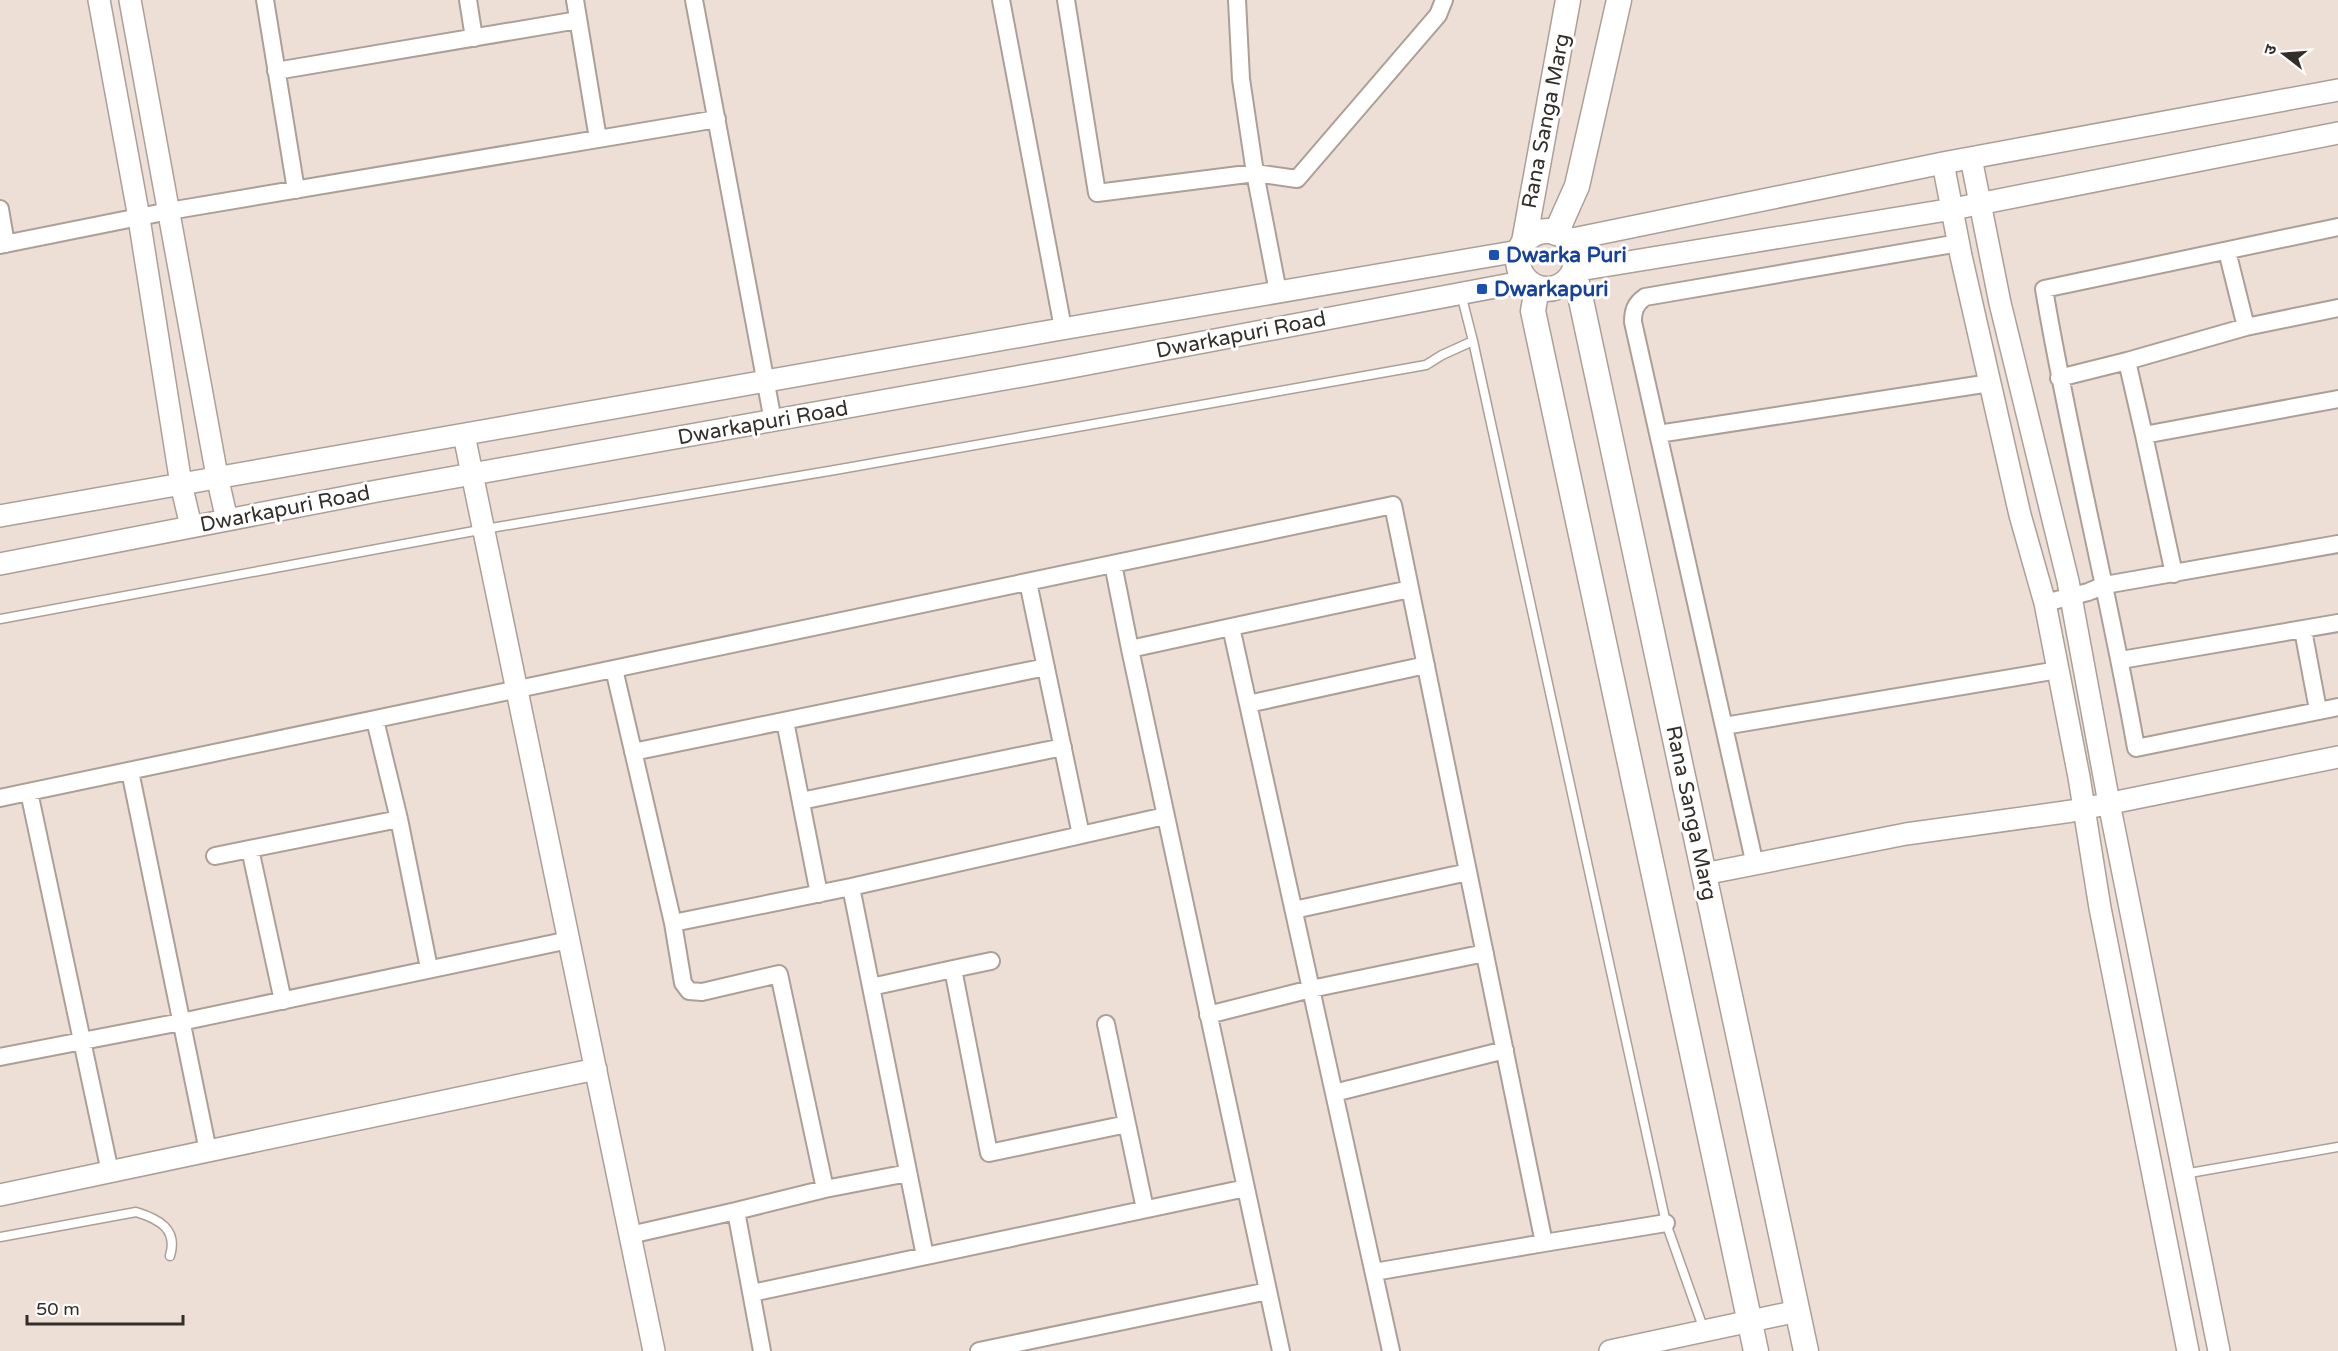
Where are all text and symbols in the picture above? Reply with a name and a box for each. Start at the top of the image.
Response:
north arrow [2254,24,2314,84]
street label: Rana Sanga Marg [1517,31,1575,211]
text: उ [2260,42,2282,57]
place label: Dwarka Puri [1506,243,1627,268]
marker: Dwarka Puri [1487,248,1501,262]
place label: Dwarkapuri [1494,277,1608,302]
marker: Dwarkapuri [1475,282,1489,296]
street label: Dwarkapuri Road [1154,306,1328,364]
street label: Dwarkapuri Road [676,396,850,450]
street label: Dwarkapuri Road [198,480,372,538]
street label: Rana Sanga Marg [1660,723,1722,903]
scale bar [27,1288,183,1326]
text: 50 m [36,1298,80,1320]

